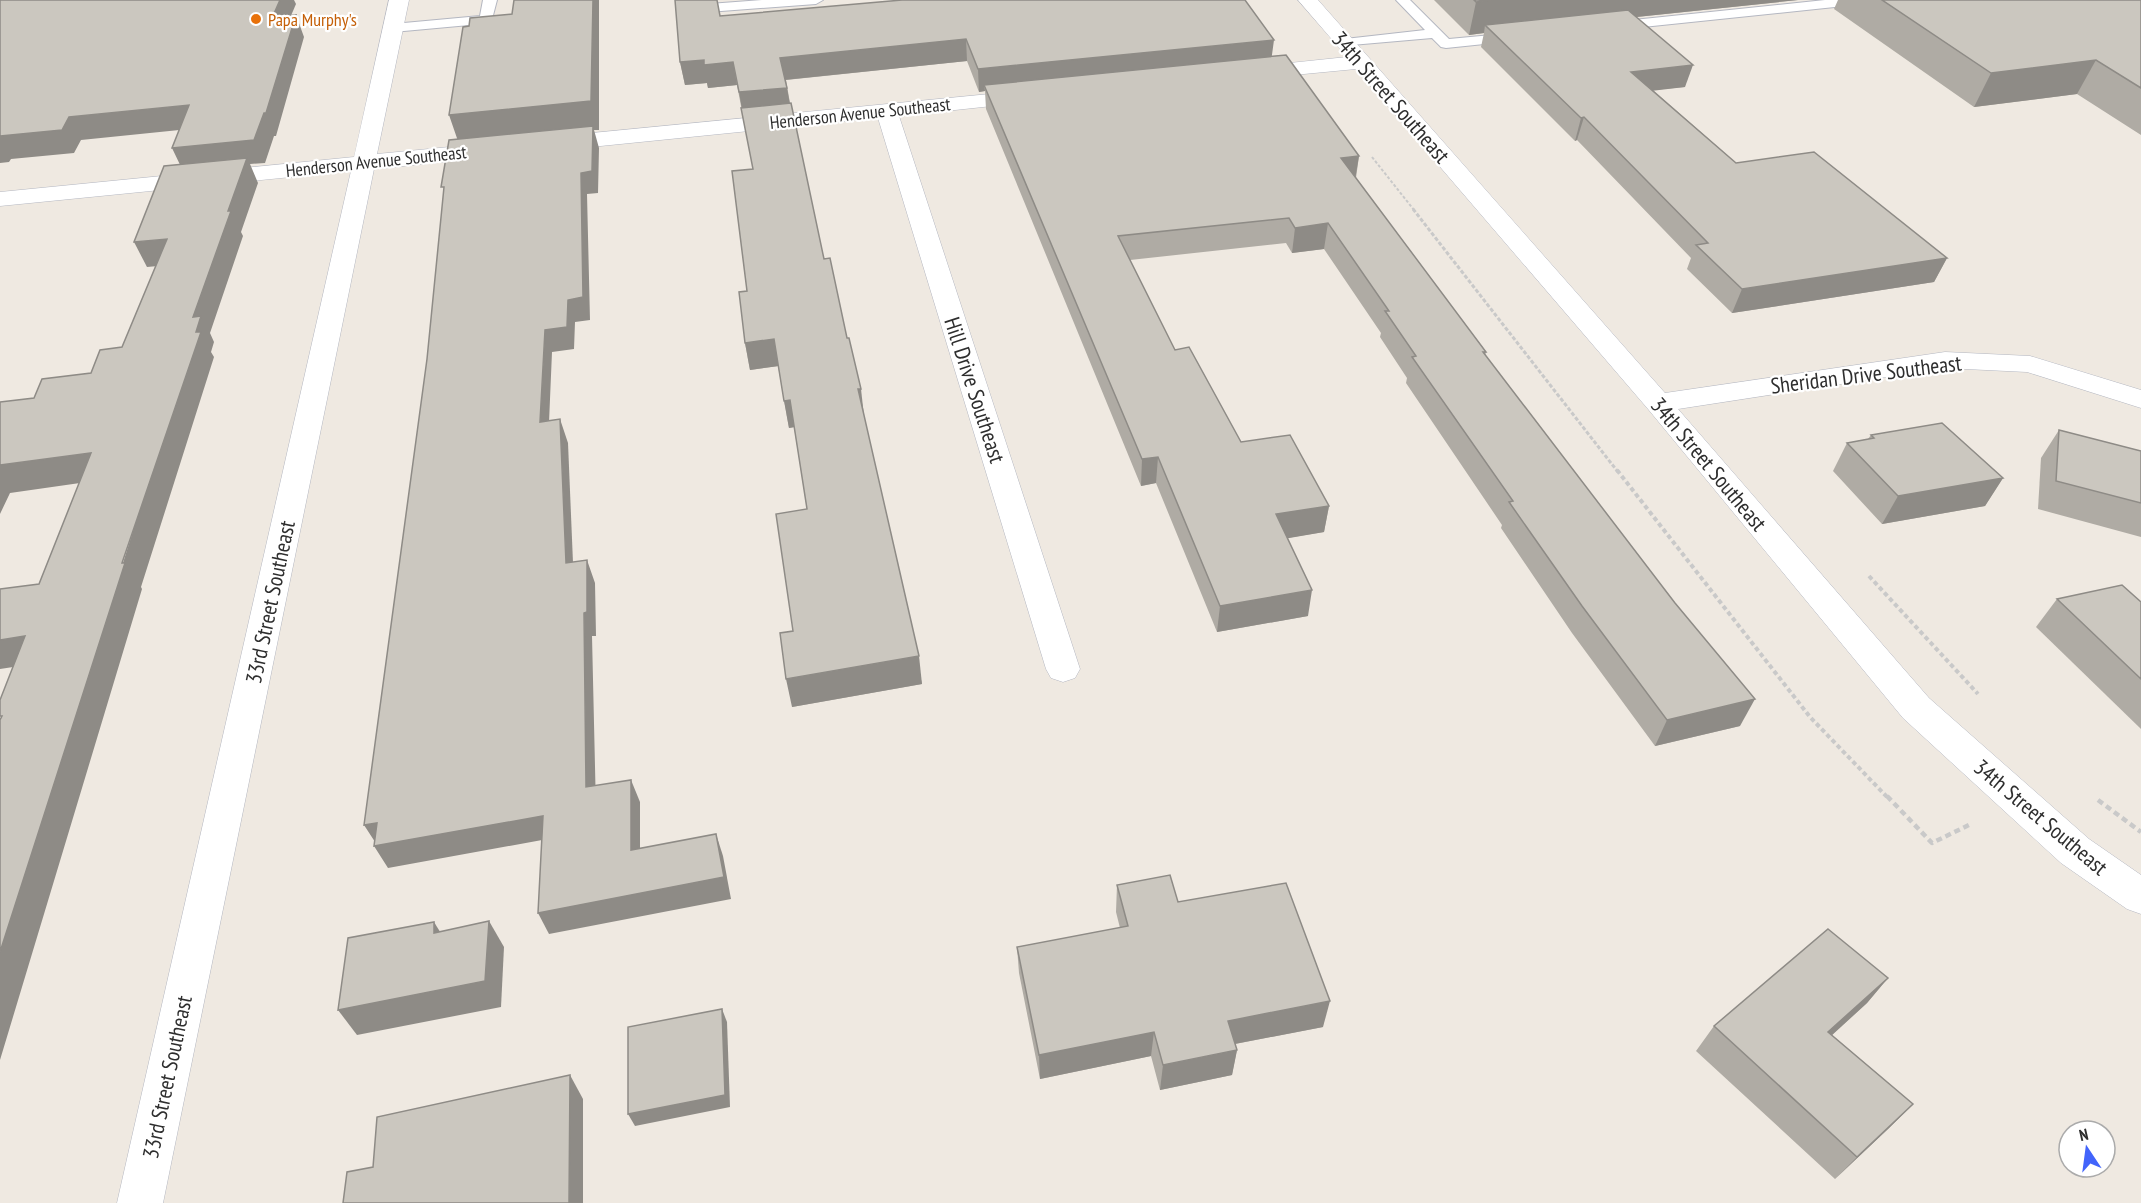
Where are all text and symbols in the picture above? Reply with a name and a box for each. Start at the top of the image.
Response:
place label: Papa Murphy's [268,8,357,31]
marker: Papa Murphy's [249,12,263,26]
street label: 34th Street Southeast [1326,25,1456,169]
street label: Henderson Avenue Southeast [769,92,951,134]
street label: Henderson Avenue Southeast [285,140,467,182]
street label: Hill Drive Southeast [938,314,1012,466]
street label: Sheridan Drive Southeast [1769,348,1963,400]
street label: 34th Street Southeast [1645,391,1773,537]
street label: 33rd Street Southeast [239,518,301,686]
street label: 34th Street Southeast [1968,753,2114,881]
street label: 33rd Street Southeast [136,993,198,1161]
north arrow [2057,1119,2117,1179]
text: N [2077,1124,2090,1145]

